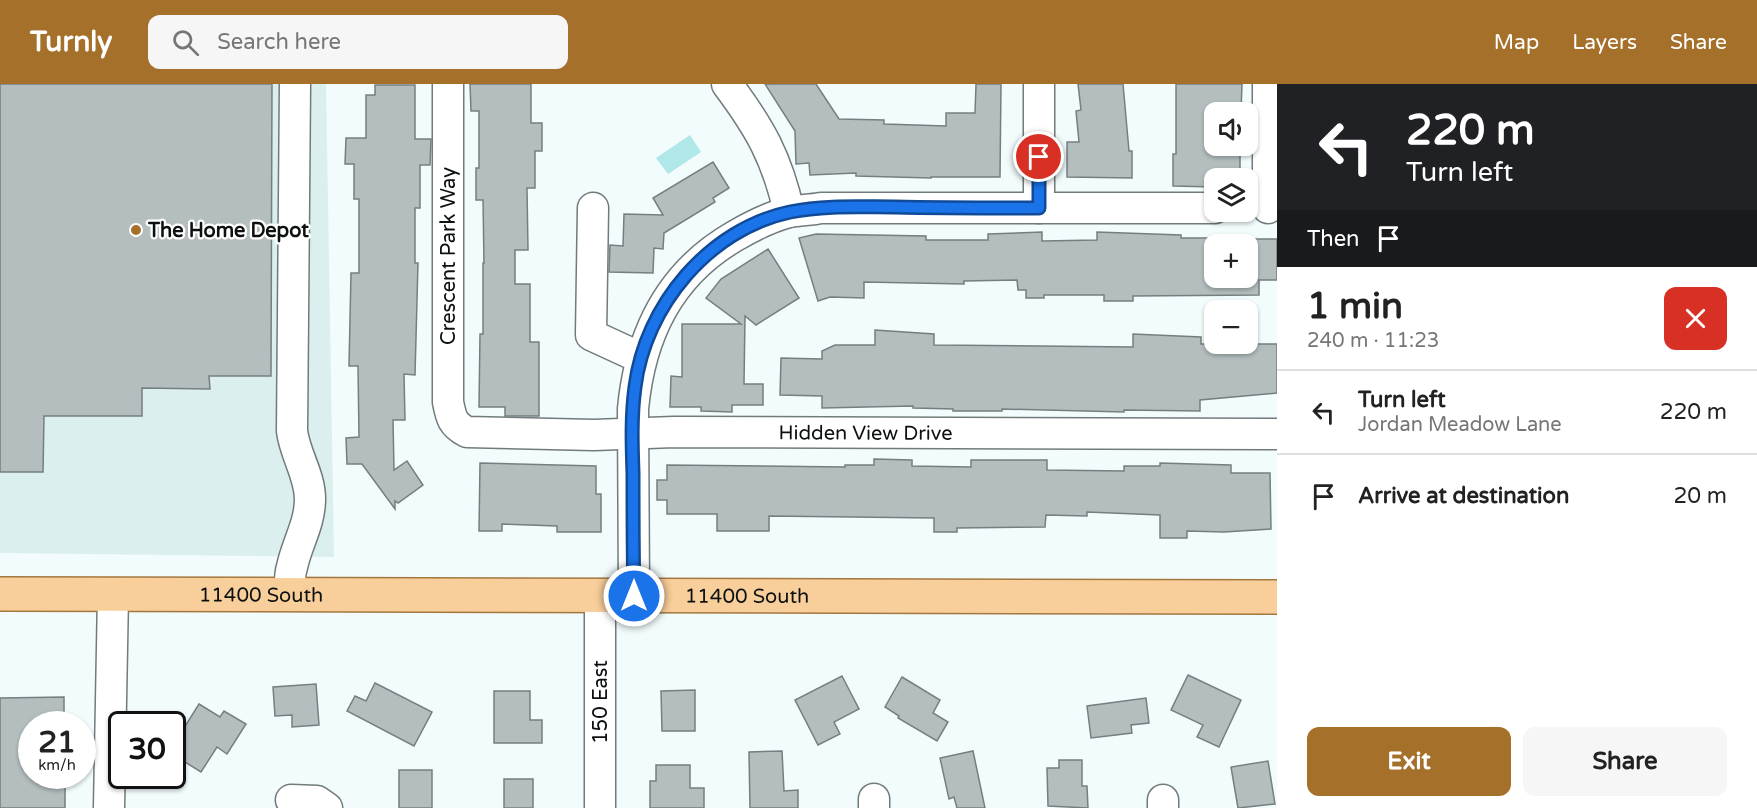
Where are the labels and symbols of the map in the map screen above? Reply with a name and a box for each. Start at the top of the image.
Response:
pin [1013,131,1064,182]
street label: Crescent Park Way [437,167,461,345]
place label: The Home Depot [147,219,309,243]
marker: The Home Depot [129,223,143,237]
street label: Hidden View Drive [778,421,953,446]
position arrow [602,564,666,628]
street label: 11400 South [199,583,323,608]
street label: 11400 South [685,585,809,609]
street label: 150 East [589,660,613,744]
speed limit sign: 30 [108,711,186,789]

